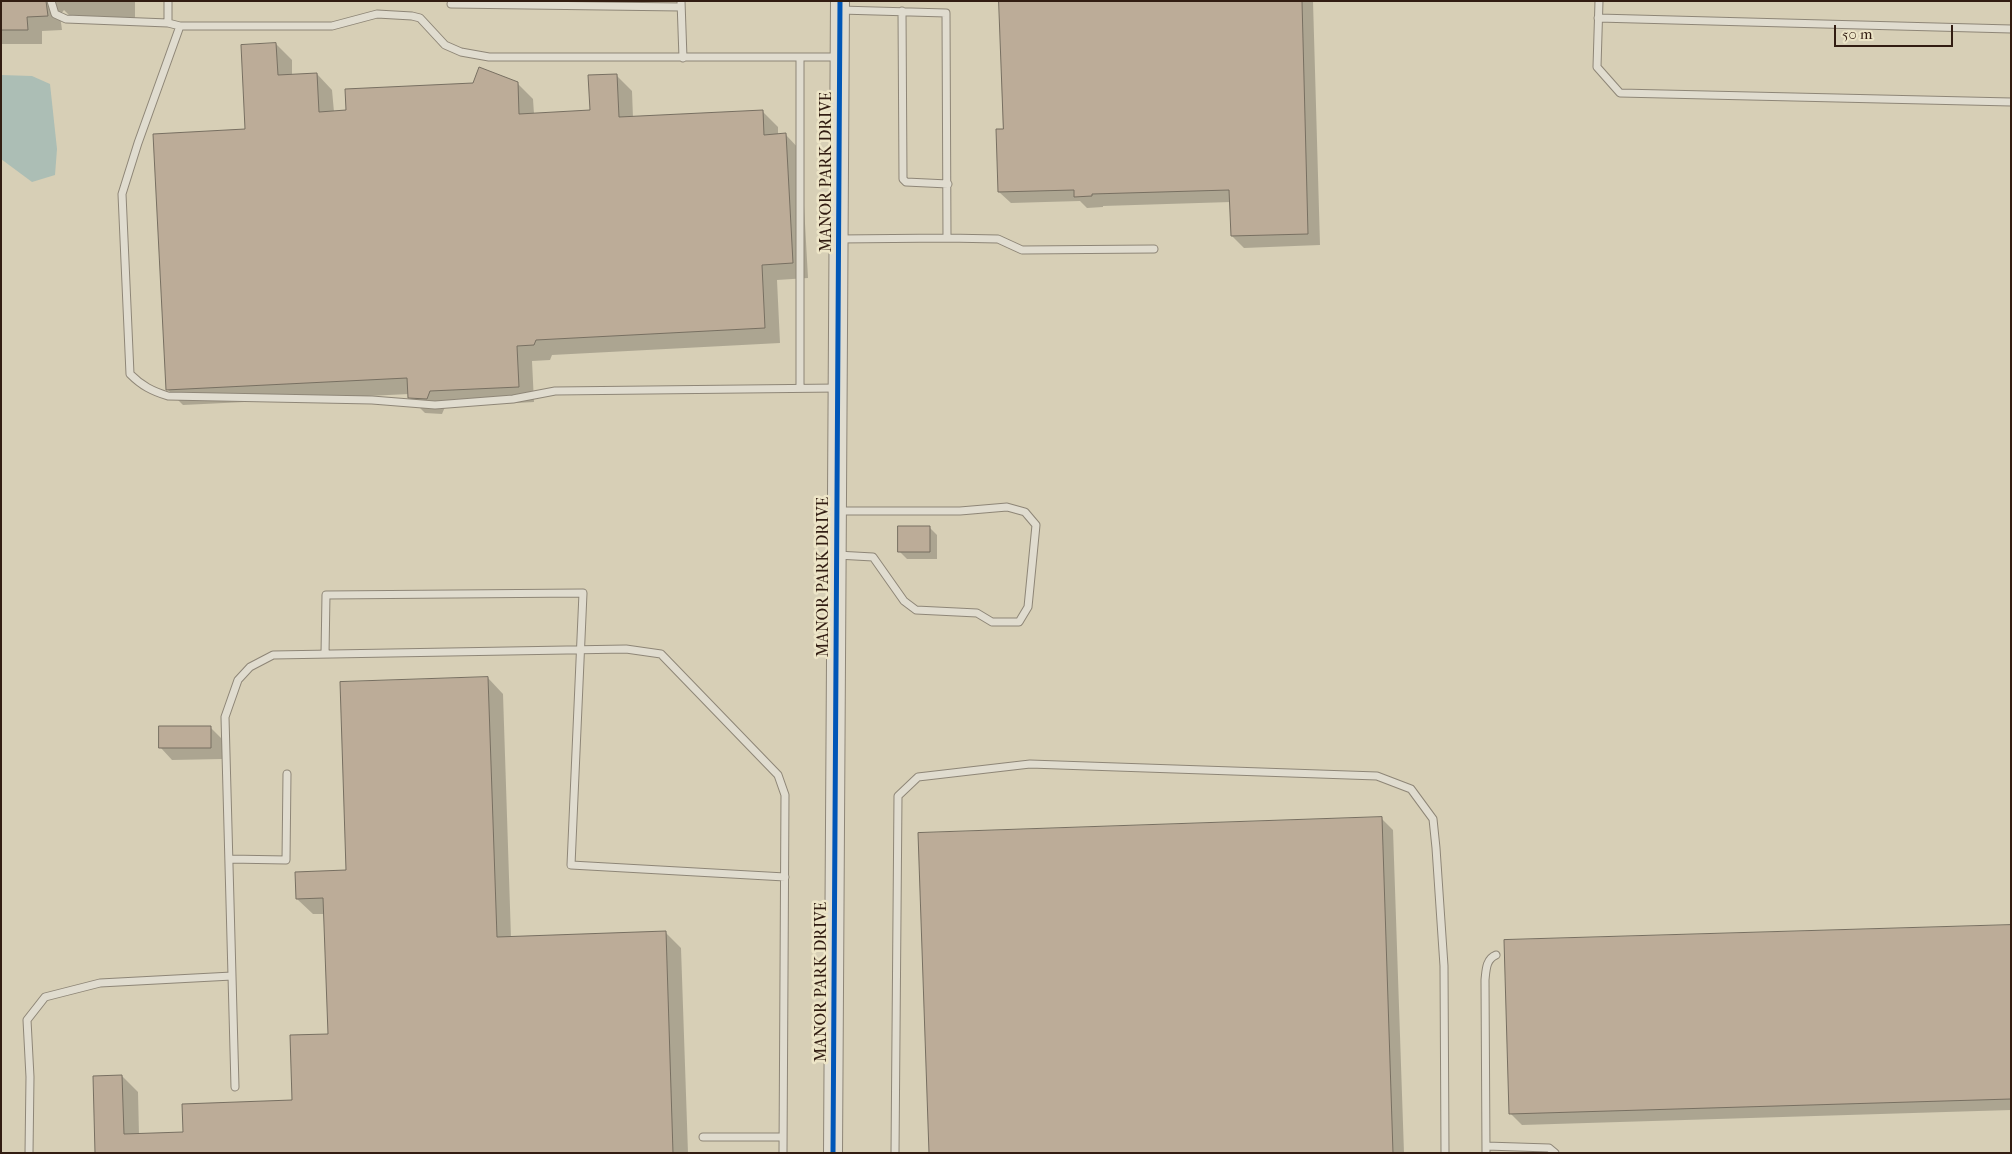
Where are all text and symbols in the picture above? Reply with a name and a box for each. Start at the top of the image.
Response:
scale bar [1837,15,1956,47]
text: 50 m [1842,25,1872,43]
street label: MANOR PARK DRIVE [817,92,837,252]
street label: MANOR PARK DRIVE [814,497,834,657]
street label: MANOR PARK DRIVE [812,902,832,1062]

